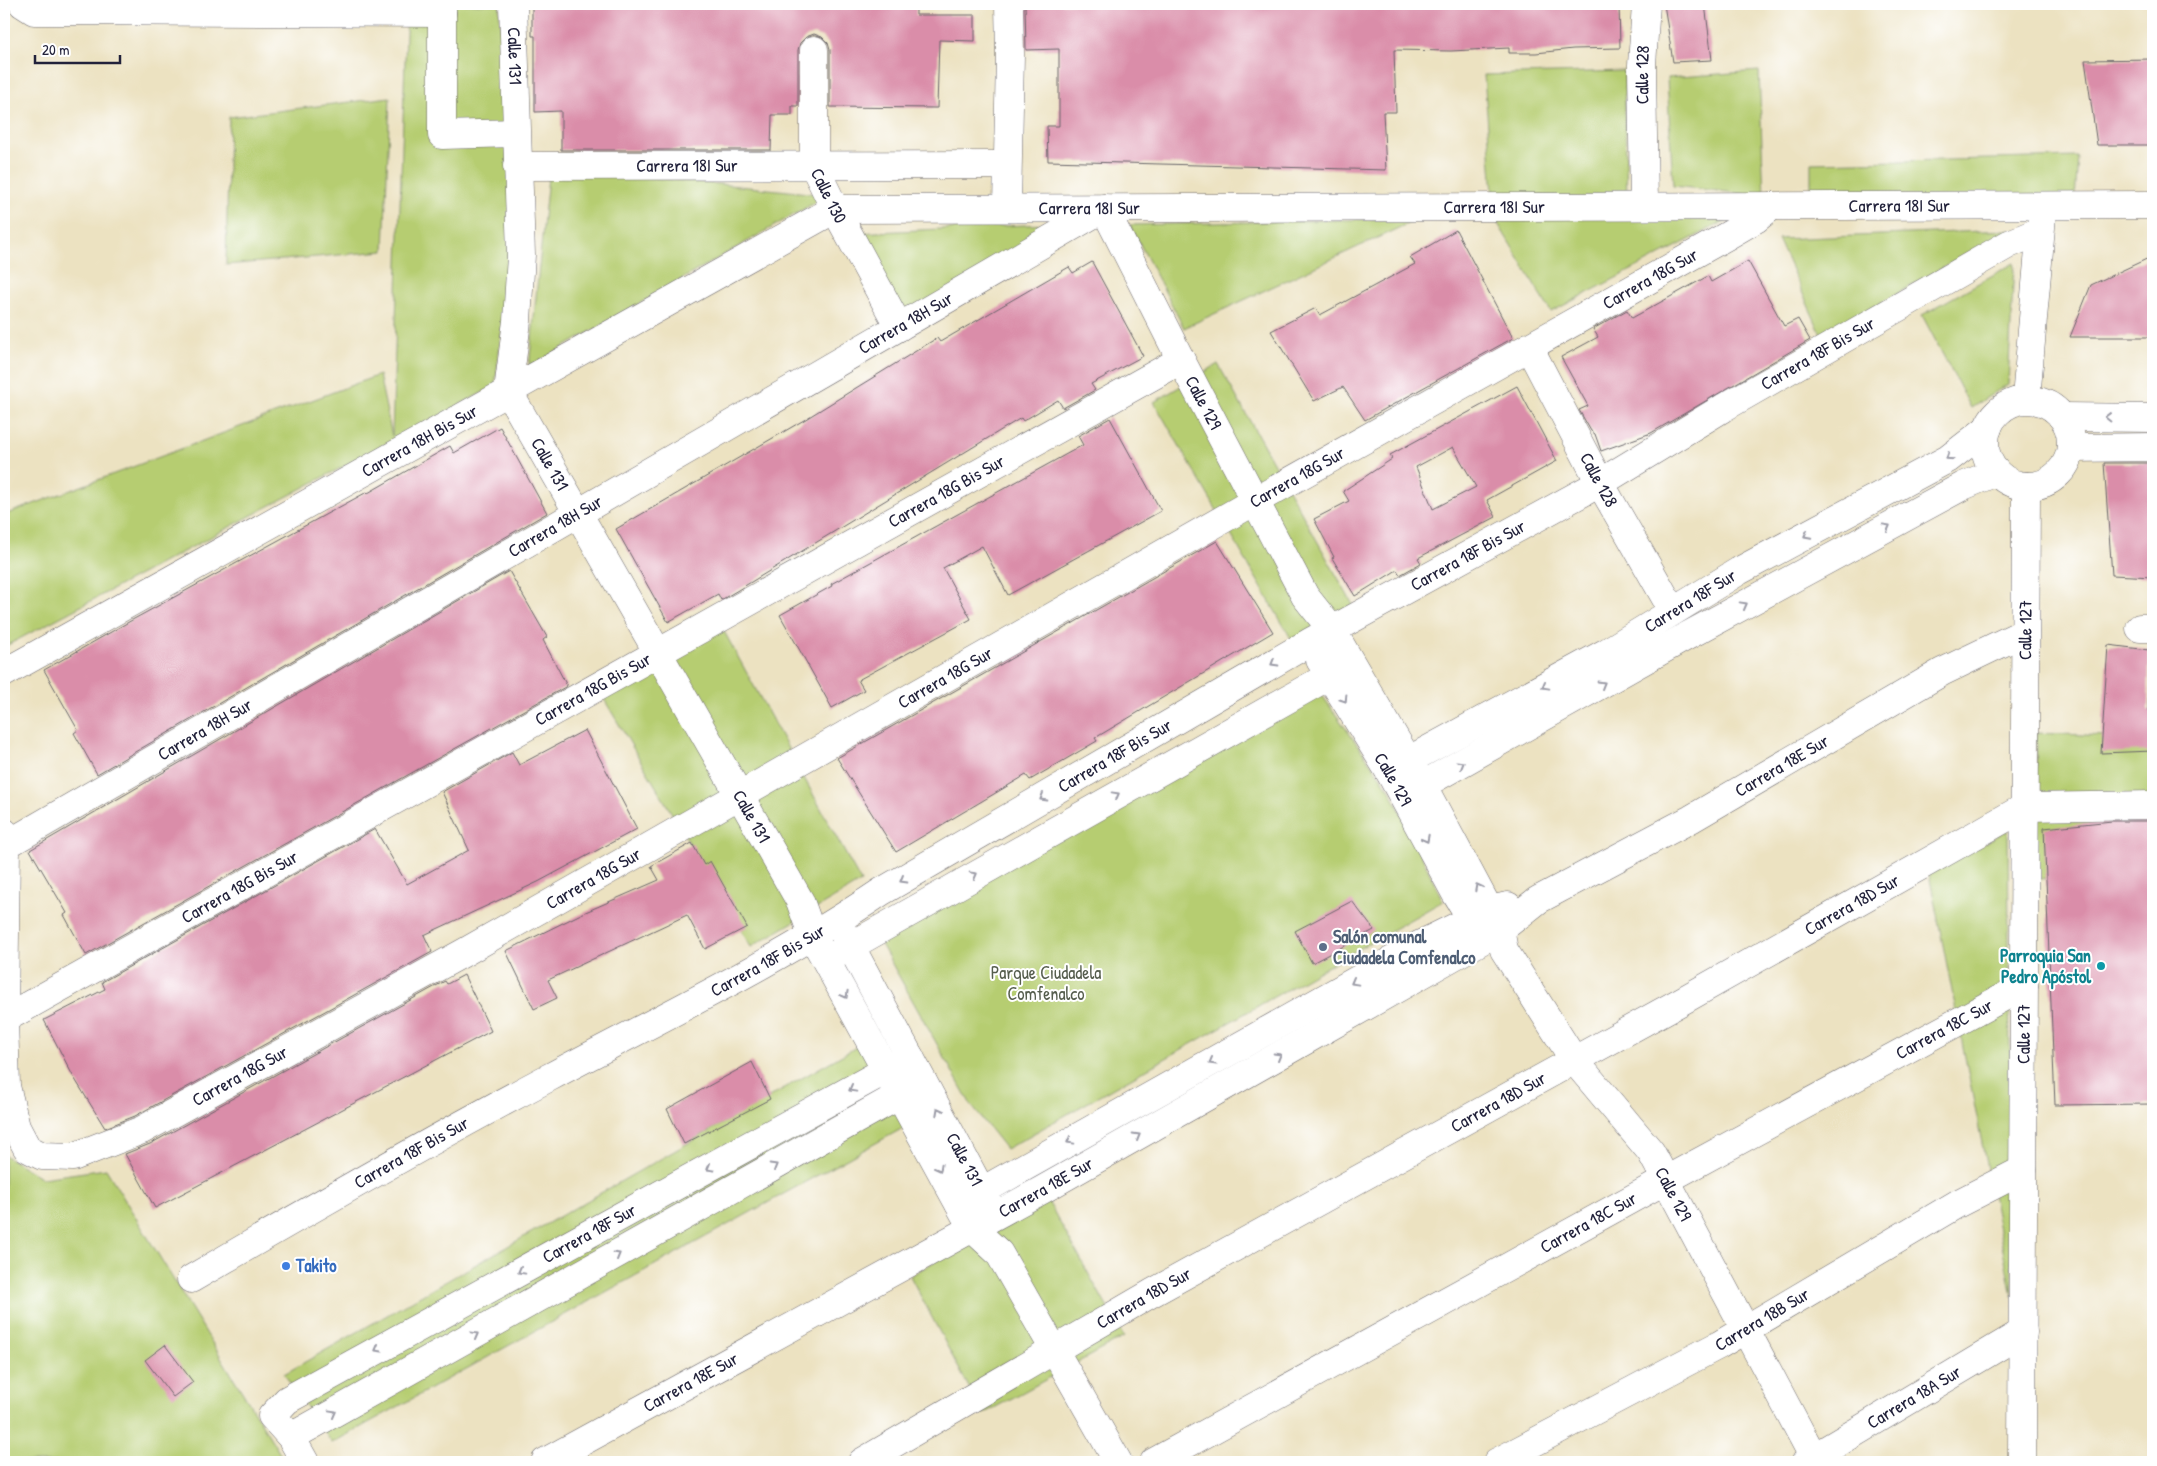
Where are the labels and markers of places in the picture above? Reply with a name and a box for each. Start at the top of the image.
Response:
place label: Salón comunal Ciudadela Comfenalco [1333,924,1476,970]
marker: Salón comunal Ciudadela Comfenalco [1317,941,1329,953]
place label: Parroquia San Pedro Apóstol [2000,943,2092,990]
marker: Parroquia San Pedro Apóstol [2095,960,2107,972]
place label: Takito [295,1253,337,1278]
marker: Takito [280,1260,292,1272]

